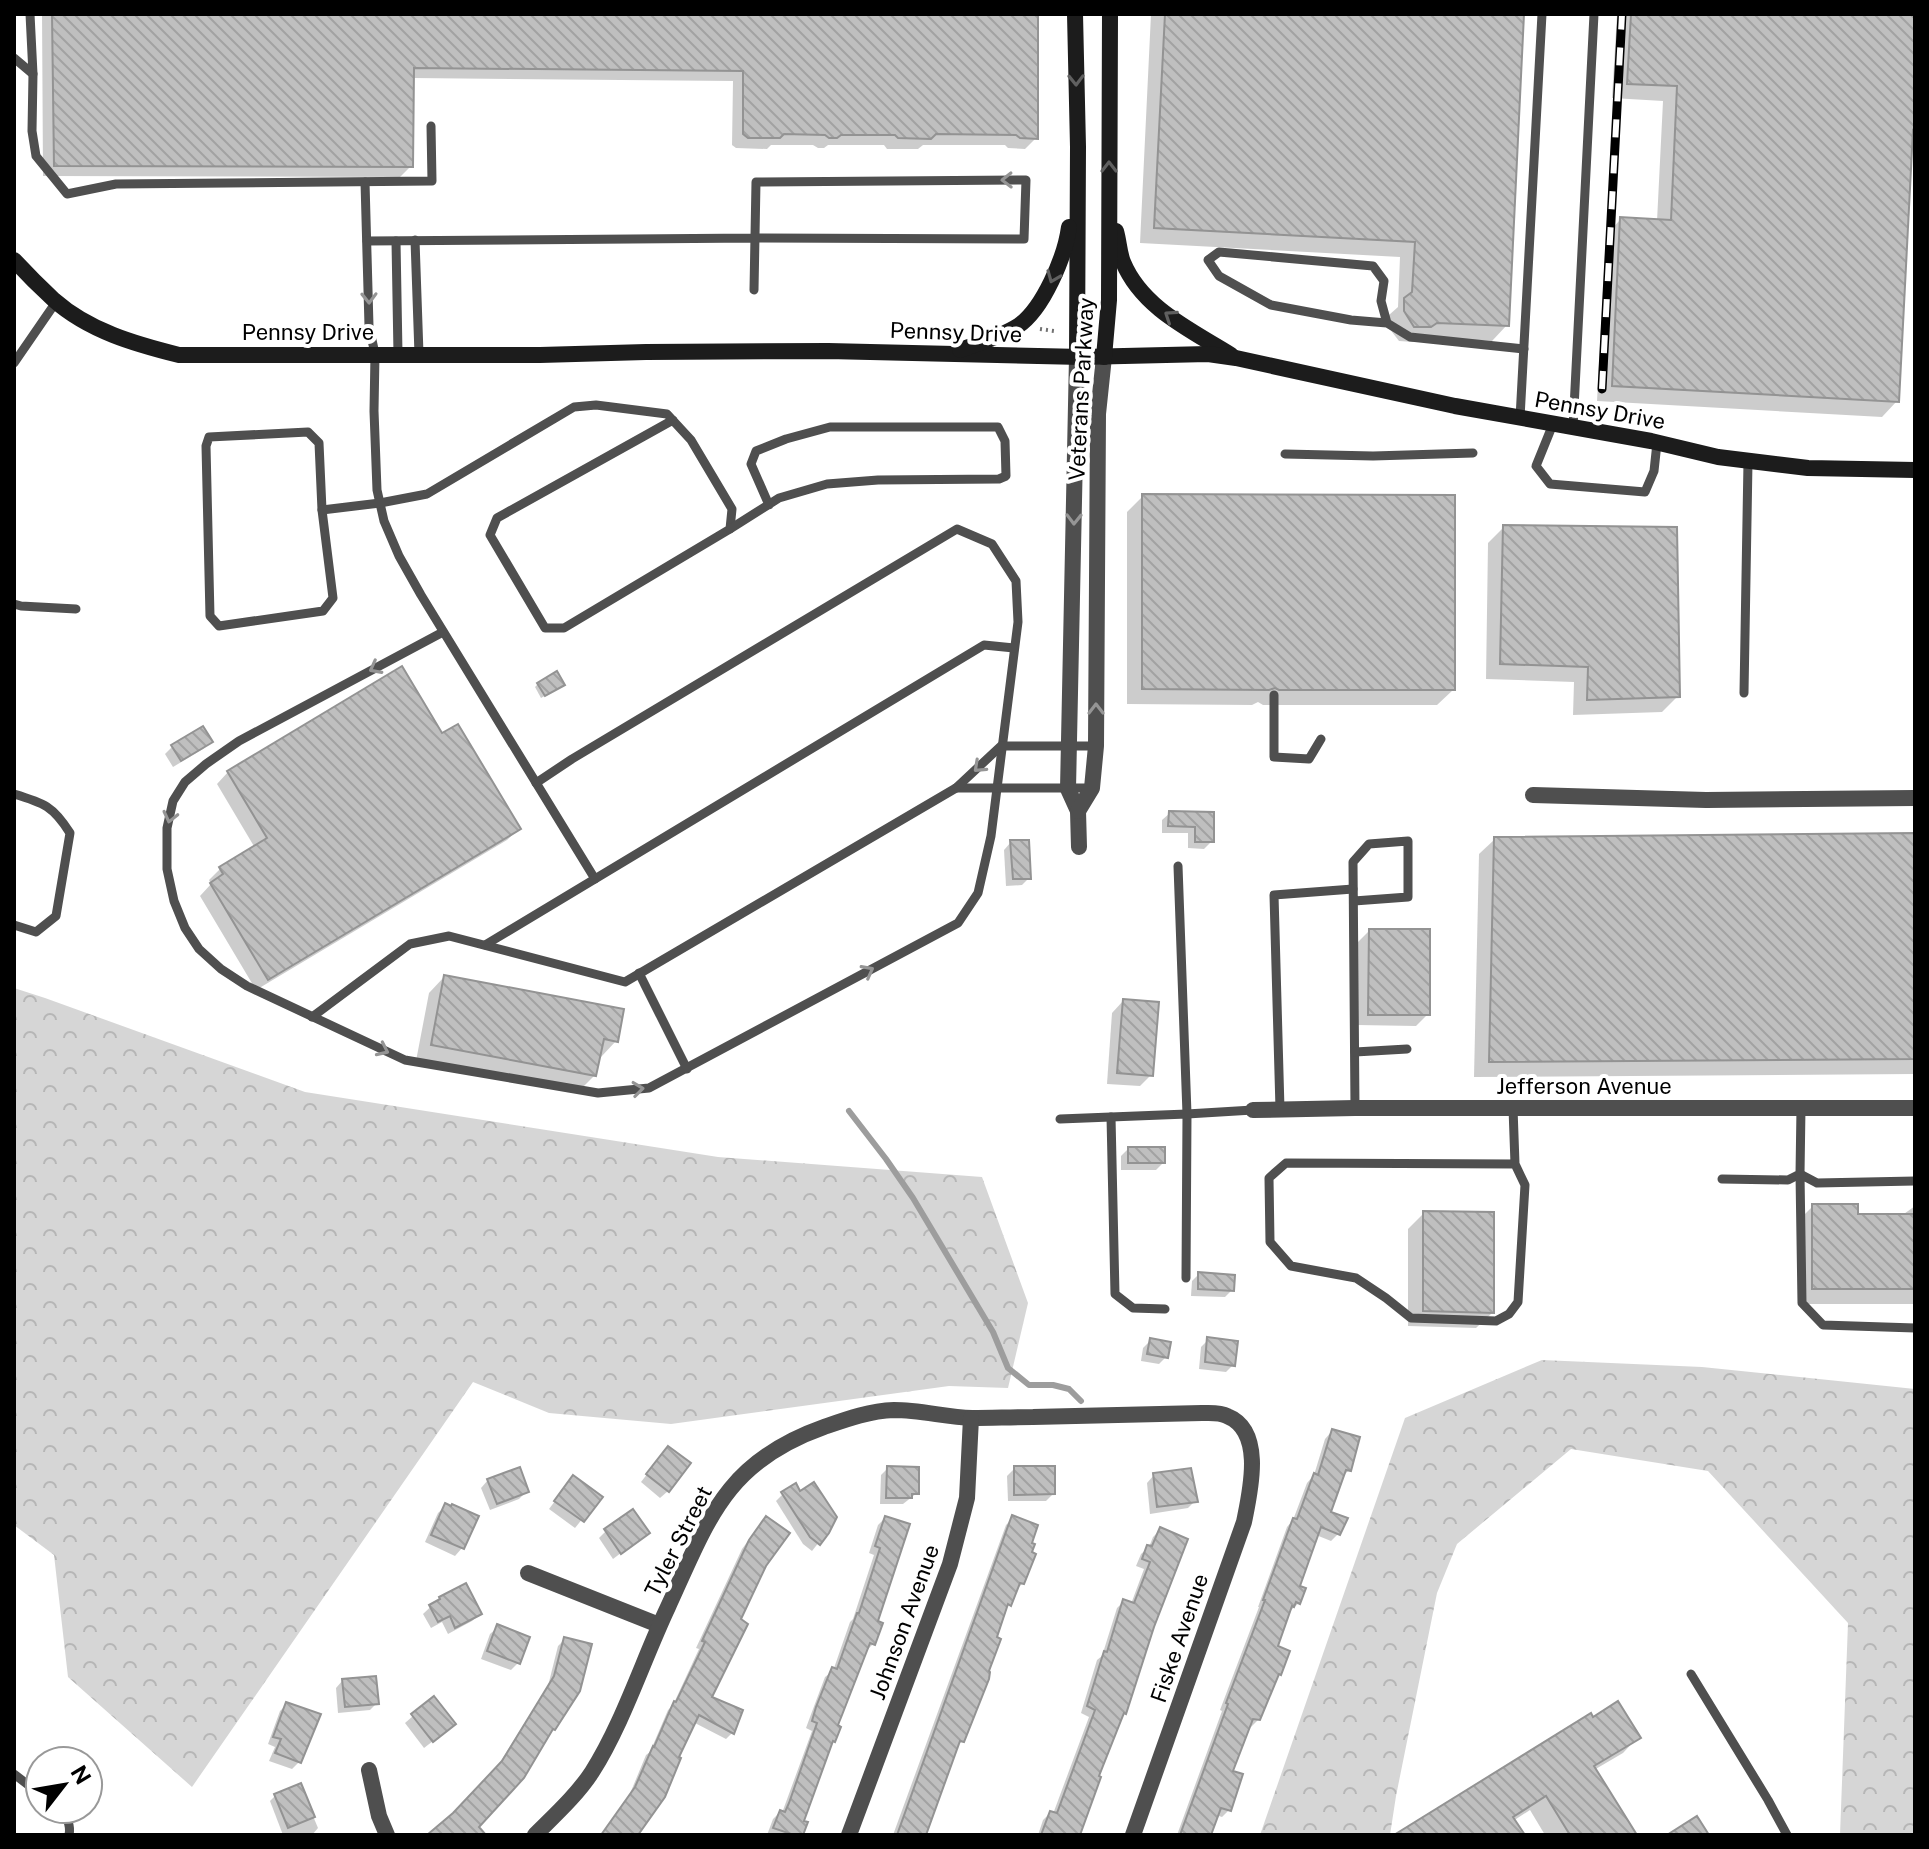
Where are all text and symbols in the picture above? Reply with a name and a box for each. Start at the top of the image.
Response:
one-way arrow [1068,74,1085,87]
one-way arrow [1100,160,1118,173]
one-way arrow [1000,171,1013,189]
one-way arrow [1046,269,1062,284]
one-way arrow [360,292,377,305]
street label: Veterans Parkway [1063,296,1099,481]
one-way arrow [1164,311,1178,326]
street label: Pennsy Drive [889,317,1023,347]
street label: Pennsy Drive [242,319,374,345]
street label: Pennsy Drive [1533,386,1667,434]
one-way arrow [1065,513,1082,526]
one-way arrow [368,659,383,674]
one-way arrow [1088,702,1105,715]
one-way arrow [974,758,988,773]
one-way arrow [162,809,179,823]
one-way arrow [860,965,874,981]
one-way arrow [375,1040,389,1056]
street label: Jefferson Avenue [1496,1073,1672,1099]
one-way arrow [631,1081,644,1098]
street label: Tyler Street [639,1481,717,1601]
street label: Johnson Avenue [864,1541,944,1703]
street label: Fiske Avenue [1145,1570,1213,1706]
north arrow [24,1745,104,1825]
text: N [66,1761,97,1789]

